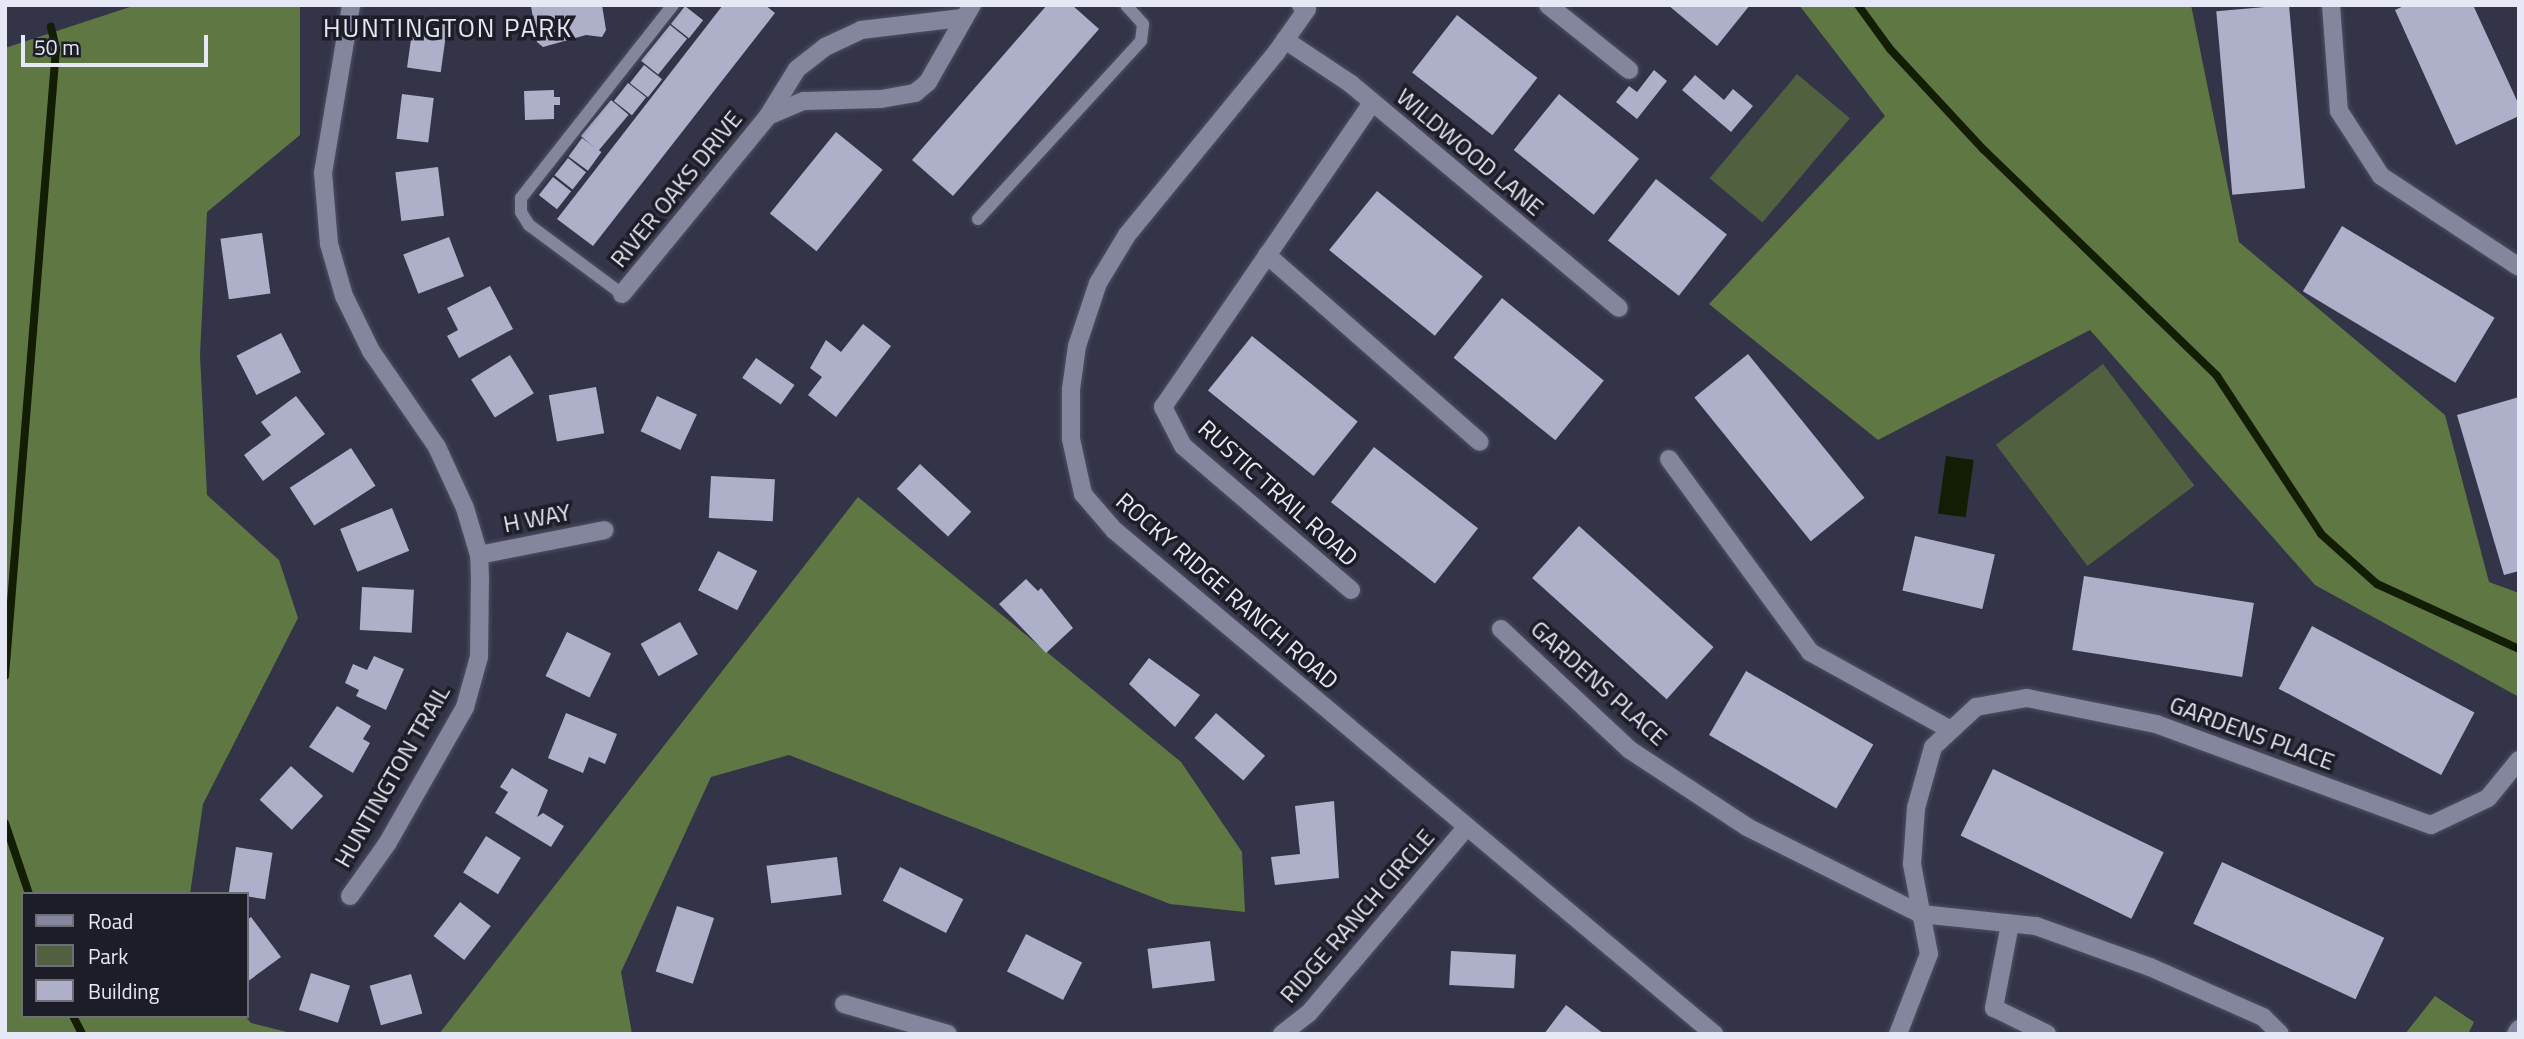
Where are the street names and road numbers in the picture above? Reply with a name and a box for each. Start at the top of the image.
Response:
street label: WILDWOOD LANE [1391,82,1549,222]
street label: RIVER OAKS DRIVE [604,105,748,273]
street label: RUSTIC TRAIL ROAD [1192,414,1364,572]
street label: ROCKY RIDGE RANCH ROAD [1110,487,1344,695]
street label: H WAY [501,497,573,539]
street label: GARDENS PLACE [1525,614,1673,752]
street label: HUNTINGTON TRAIL [328,680,456,872]
street label: GARDENS PLACE [2166,690,2338,776]
street label: RIDGE RANCH CIRCLE [1274,823,1440,1009]

